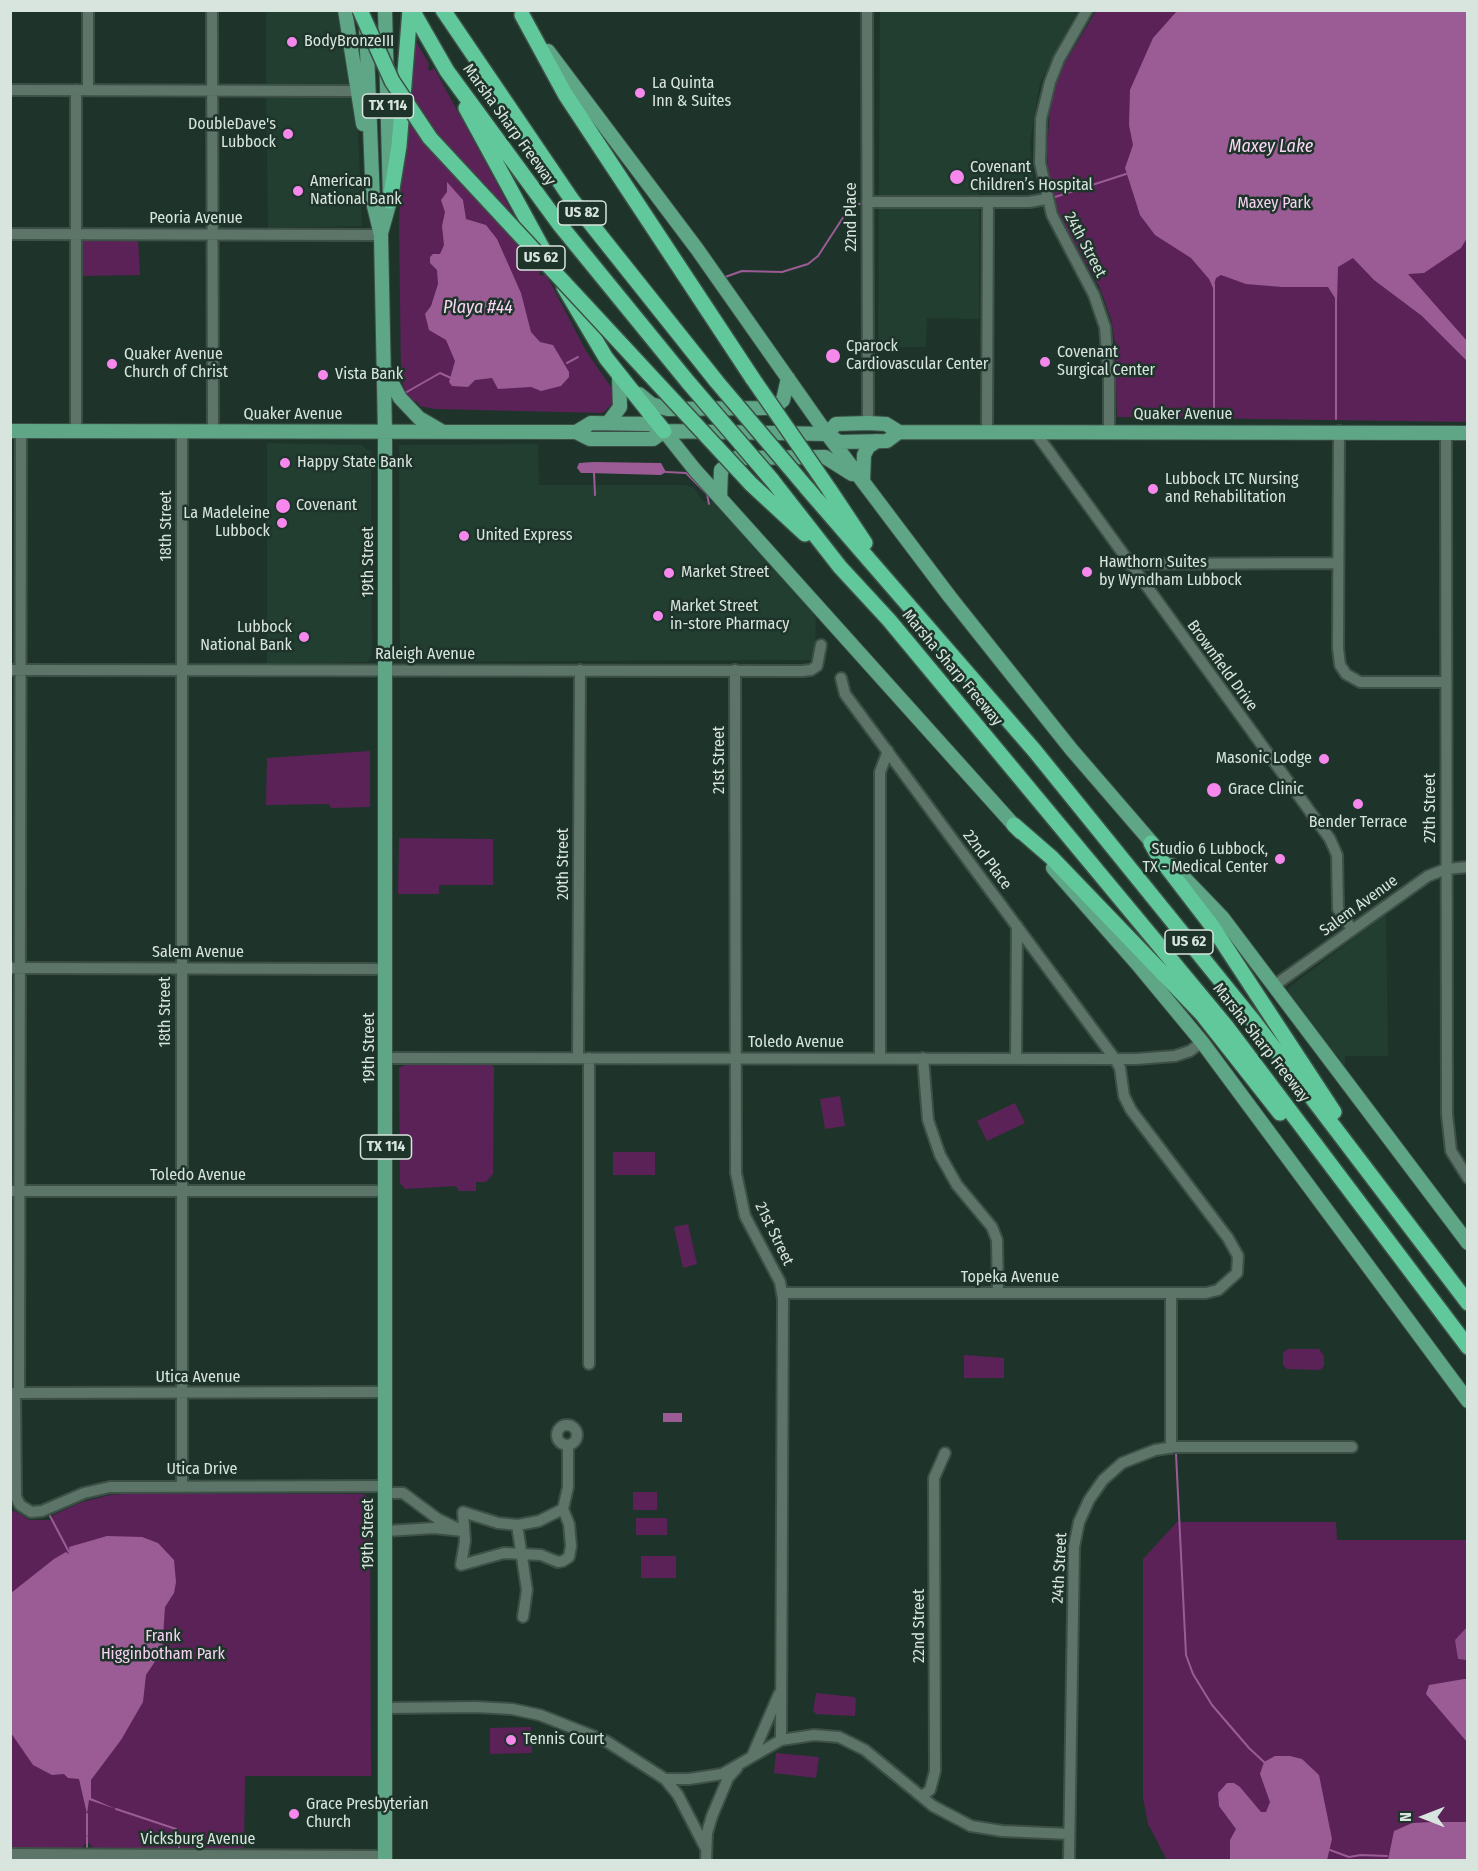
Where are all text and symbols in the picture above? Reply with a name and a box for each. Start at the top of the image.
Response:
place label: BodyBronzeIII [304,32,394,52]
marker: BodyBronzeIII [285,35,299,49]
street label: Marsha Sharp Freeway [458,60,560,190]
place label: La Quinta Inn & Suites [652,74,731,112]
marker: La Quinta Inn & Suites [633,86,647,100]
road number: TX 114 [362,94,414,118]
place label: DoubleDave's Lubbock [188,115,276,153]
marker: DoubleDave's Lubbock [281,127,295,141]
water label: Maxey Lake [1229,136,1313,158]
place label: Covenant Children’s Hospital [970,158,1093,196]
marker: Covenant Children’s Hospital [948,168,966,186]
place label: American National Bank [310,172,402,210]
street label: 22nd Place [842,182,862,252]
marker: American National Bank [291,184,305,198]
park label: Maxey Park [1237,194,1311,214]
road number: US 82 [558,201,606,225]
street label: Peoria Avenue [149,209,243,229]
street label: 24th Street [1060,209,1110,281]
road number: US 62 [517,246,565,270]
water label: Playa #44 [443,297,513,319]
place label: Cparock Cardiovascular Center [846,337,988,375]
place label: Covenant Surgical Center [1057,343,1155,381]
place label: Quaker Avenue Church of Christ [124,345,228,383]
marker: Cparock Cardiovascular Center [824,347,842,365]
marker: Covenant Surgical Center [1038,355,1052,369]
marker: Quaker Avenue Church of Christ [105,357,119,371]
place label: Vista Bank [335,365,403,385]
marker: Vista Bank [316,368,330,382]
street label: Quaker Avenue [244,405,342,425]
street label: Quaker Avenue [1134,405,1232,425]
place label: Happy State Bank [297,453,412,473]
marker: Happy State Bank [278,456,292,470]
place label: Lubbock LTC Nursing and Rehabilitation [1165,470,1298,508]
marker: Lubbock LTC Nursing and Rehabilitation [1146,482,1160,496]
street label: 18th Street [157,490,177,562]
place label: Covenant [296,496,357,516]
marker: Covenant [274,497,292,515]
place label: La Madeleine Lubbock [183,504,270,542]
marker: La Madeleine Lubbock [275,516,289,530]
place label: United Express [476,526,573,546]
street label: 19th Street [359,527,379,597]
marker: United Express [457,529,471,543]
place label: Hawthorn Suites by Wyndham Lubbock [1099,553,1242,591]
place label: Market Street [681,563,769,583]
marker: Hawthorn Suites by Wyndham Lubbock [1080,565,1094,579]
marker: Market Street [662,566,676,580]
place label: Market Street in-store Pharmacy [670,597,789,635]
street label: Marsha Sharp Freeway [898,606,1006,730]
marker: Market Street in-store Pharmacy [651,609,665,623]
street label: Brownfield Drive [1183,617,1261,715]
place label: Lubbock National Bank [200,618,292,656]
marker: Lubbock National Bank [297,630,311,644]
street label: Raleigh Avenue [375,645,475,665]
street label: 21st Street [710,726,730,794]
place label: Masonic Lodge [1216,749,1312,769]
marker: Masonic Lodge [1317,752,1331,766]
street label: 27th Street [1421,773,1441,843]
place label: Grace Clinic [1228,780,1304,800]
marker: Grace Clinic [1205,781,1223,799]
marker: Bender Terrace [1351,797,1365,811]
place label: Bender Terrace [1309,813,1407,833]
street label: 22nd Place [958,826,1016,894]
street label: 20th Street [554,828,574,900]
place label: Studio 6 Lubbock, TX - Medical Center [1142,840,1268,878]
marker: Studio 6 Lubbock, TX - Medical Center [1273,852,1287,866]
street label: Salem Avenue [1316,871,1402,941]
road number: US 62 [1165,930,1213,954]
street label: Salem Avenue [152,943,244,963]
street label: 18th Street [156,976,176,1048]
street label: Marsha Sharp Freeway [1209,980,1313,1106]
street label: 19th Street [360,1013,380,1083]
street label: Toledo Avenue [748,1033,844,1053]
road number: TX 114 [360,1135,412,1159]
street label: Toledo Avenue [150,1166,246,1186]
street label: 21st Street [750,1199,798,1269]
street label: Topeka Avenue [961,1268,1059,1288]
street label: Utica Avenue [155,1368,241,1388]
street label: Utica Drive [167,1460,237,1480]
street label: 19th Street [359,1499,379,1569]
street label: 24th Street [1049,1532,1071,1604]
street label: 22nd Street [910,1589,930,1663]
park label: Frank Higginbotham Park [101,1627,225,1665]
place label: Tennis Court [523,1730,604,1750]
marker: Tennis Court [504,1733,518,1747]
north arrow [1394,1787,1454,1847]
place label: Grace Presbyterian Church [306,1795,429,1833]
marker: Grace Presbyterian Church [287,1807,301,1821]
text: N [1396,1812,1415,1822]
street label: Vicksburg Avenue [141,1830,255,1850]

